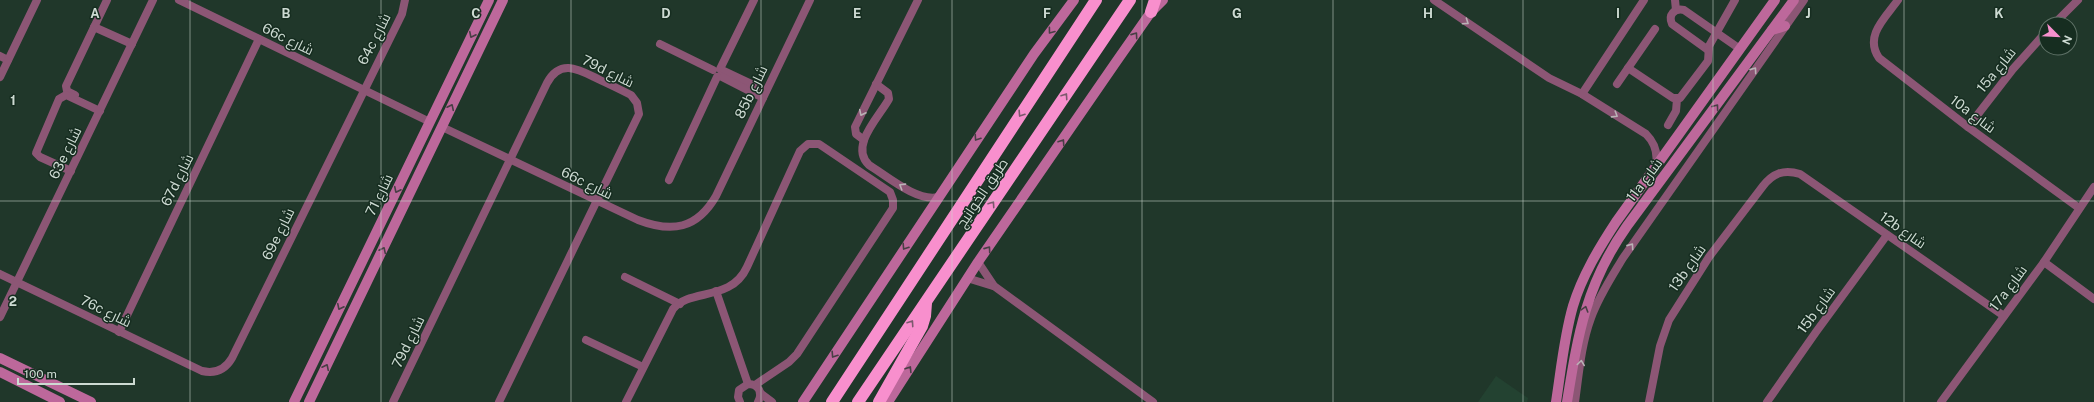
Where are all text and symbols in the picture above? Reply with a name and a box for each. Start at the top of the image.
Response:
text: A [90,6,100,21]
text: B [282,6,291,21]
text: C [471,6,481,21]
text: D [661,6,671,21]
text: E [853,6,861,21]
text: F [1043,6,1051,21]
text: G [1232,6,1242,21]
text: H [1423,6,1433,21]
text: I [1616,6,1620,21]
text: J [1805,6,1811,21]
text: K [1994,6,2004,21]
street label: 64c شارع [354,11,395,68]
north arrow [2038,16,2078,56]
one-way arrow [1462,17,1469,25]
street label: 66c شارع [259,20,316,59]
one-way arrow [1048,27,1055,34]
one-way arrow [469,31,477,38]
one-way arrow [1130,32,1137,39]
text: N [2060,34,2074,46]
street label: 15a شارع [1973,44,2020,96]
street label: 79d شارع [579,52,637,91]
street label: 85b شارع [731,63,772,121]
one-way arrow [1749,68,1756,75]
street label: 10a شارع [1947,92,1999,137]
text: 1 [10,93,16,108]
one-way arrow [1060,94,1067,101]
one-way arrow [446,104,454,112]
one-way arrow [1711,104,1719,111]
one-way arrow [859,109,867,117]
one-way arrow [1019,110,1026,117]
one-way arrow [1611,110,1618,117]
street label: 63e شارع [46,124,85,182]
one-way arrow [975,134,982,141]
one-way arrow [1057,139,1064,146]
street label: 67d شارع [158,151,197,209]
street label: طريق الخوانيج [953,155,1012,231]
street label: 11a شارع [1623,155,1666,205]
street label: 66c شارع [558,164,615,203]
street label: شارع 71 [362,171,397,219]
one-way arrow [900,184,907,191]
one-way arrow [394,186,402,193]
one-way arrow [987,201,995,208]
street label: 69e شارع [259,205,298,263]
street label: 12b شارع [1876,208,1929,253]
street label: 13b شارع [1665,242,1710,295]
one-way arrow [903,243,910,250]
one-way arrow [1626,243,1633,250]
one-way arrow [378,246,386,254]
one-way arrow [983,246,990,253]
street label: 17a شارع [1986,262,2031,314]
street label: 15b شارع [1794,284,1839,337]
street label: 76c شارع [77,292,134,331]
text: 2 [9,294,17,309]
one-way arrow [337,303,345,310]
one-way arrow [1580,306,1589,313]
street label: 79d شارع [389,313,428,371]
one-way arrow [906,321,913,328]
one-way arrow [831,351,839,358]
scale bar [18,360,134,386]
one-way arrow [1576,360,1585,367]
one-way arrow [321,364,329,371]
one-way arrow [904,366,912,373]
text: 100 m [24,367,57,381]

